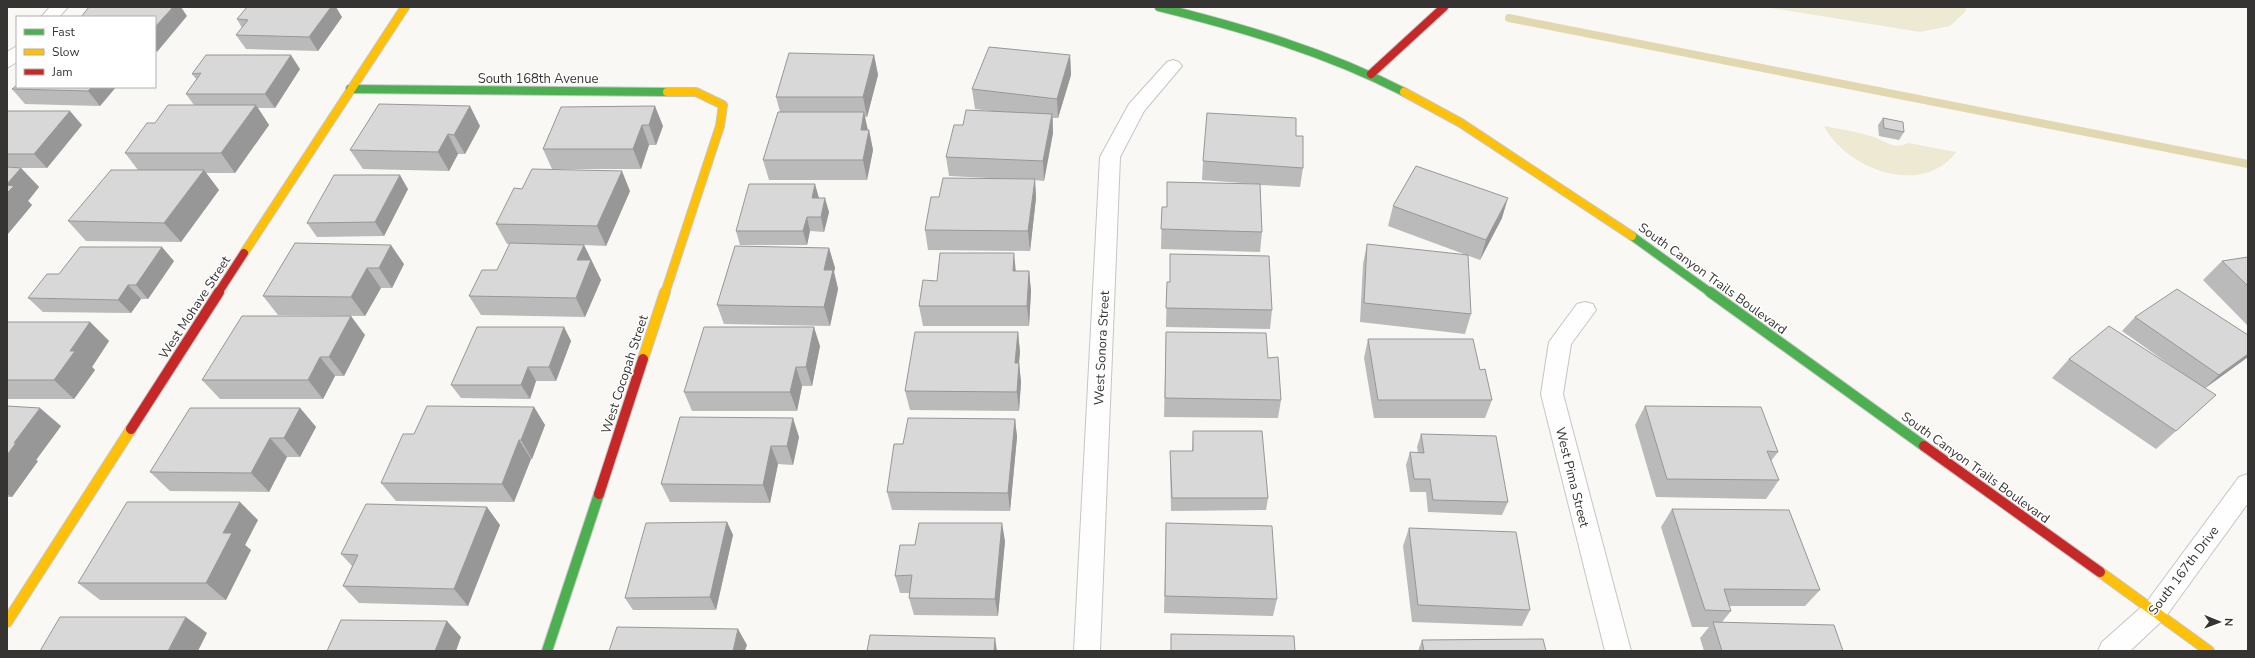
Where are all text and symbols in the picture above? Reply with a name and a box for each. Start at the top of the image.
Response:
legend [16,16,156,88]
text: Fast [52,24,75,40]
text: Slow [52,44,80,60]
text: Jam [51,64,73,80]
street label: South 168th Avenue [478,70,598,88]
street label: South Canyon Trails Boulevard [1635,219,1790,339]
street label: West Mohave Street [155,252,235,363]
street label: West Sonora Street [1090,290,1114,406]
street label: West Cocopah Street [597,312,653,436]
street label: South Canyon Trails Boulevard [1898,408,2053,528]
street label: West Pima Street [1551,425,1593,530]
street label: South 167th Drive [2144,522,2223,619]
north arrow [2199,602,2239,642]
text: N [2221,618,2236,626]

